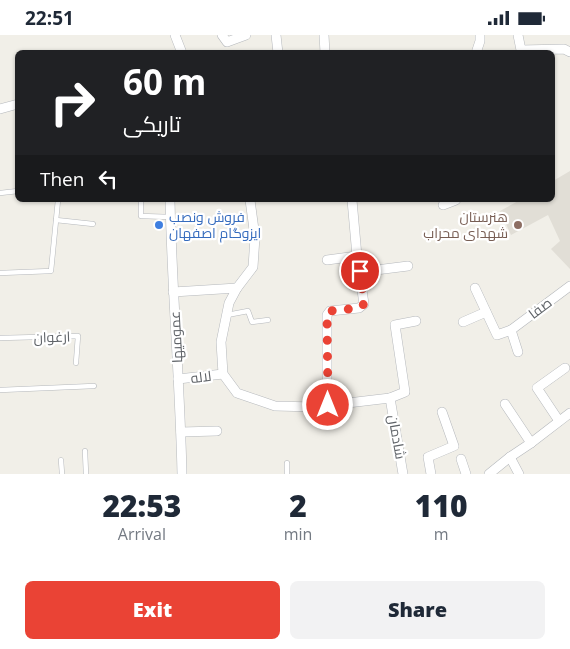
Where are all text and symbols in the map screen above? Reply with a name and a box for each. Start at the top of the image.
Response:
text: 22:51 [25,5,74,31]
text: 60 m [123,58,206,105]
icon: right [40,70,105,135]
text: تاریکی [123,108,181,138]
icon: left [94,165,122,193]
text: Then [40,166,84,192]
place label: فروش ونصب ایزوگام اصفهان [169,207,261,243]
place label: هنرستان شهدای محراب [423,207,508,242]
marker: فروش ونصب ایزوگام اصفهان [153,219,165,231]
marker: هنرستان شهدای محراب [512,219,524,231]
pin [339,250,381,292]
icon: arrive [346,257,374,285]
street label: صفا [524,293,555,323]
street label: عمومیها [165,310,186,364]
street label: ارغوان [33,326,71,347]
street label: لاله [189,366,213,387]
position arrow [301,378,353,430]
street label: شادمان [384,413,411,461]
text: 22:53 [102,485,181,526]
text: 2 [289,485,307,526]
text: 110 [415,485,468,526]
text: Arrival [118,523,166,545]
text: min [284,523,312,545]
text: m [434,523,449,545]
button: Exit [25,581,280,639]
button: Share [290,581,545,639]

